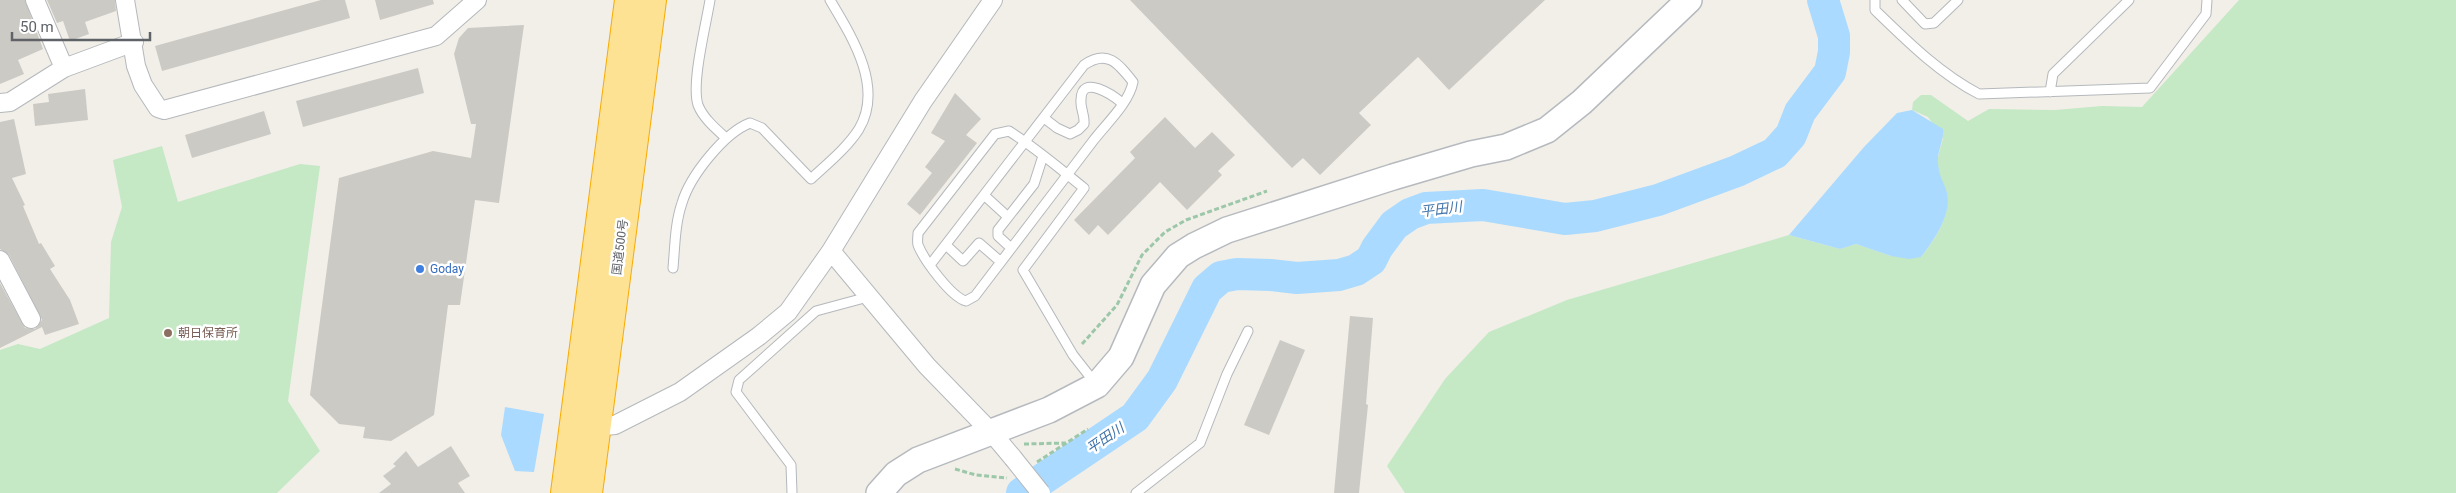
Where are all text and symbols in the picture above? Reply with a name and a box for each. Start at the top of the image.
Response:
scale bar [12,10,150,42]
text: 50 m [20,18,54,36]
water label: 平田川 [1419,198,1465,219]
street label: 国道500号 [610,218,630,276]
place label: Goday [430,262,464,276]
marker: Goday [414,263,426,275]
place label: 朝日保育所 [178,326,238,340]
marker: 朝日保育所 [162,327,174,339]
water label: 平田川 [1083,419,1129,456]

